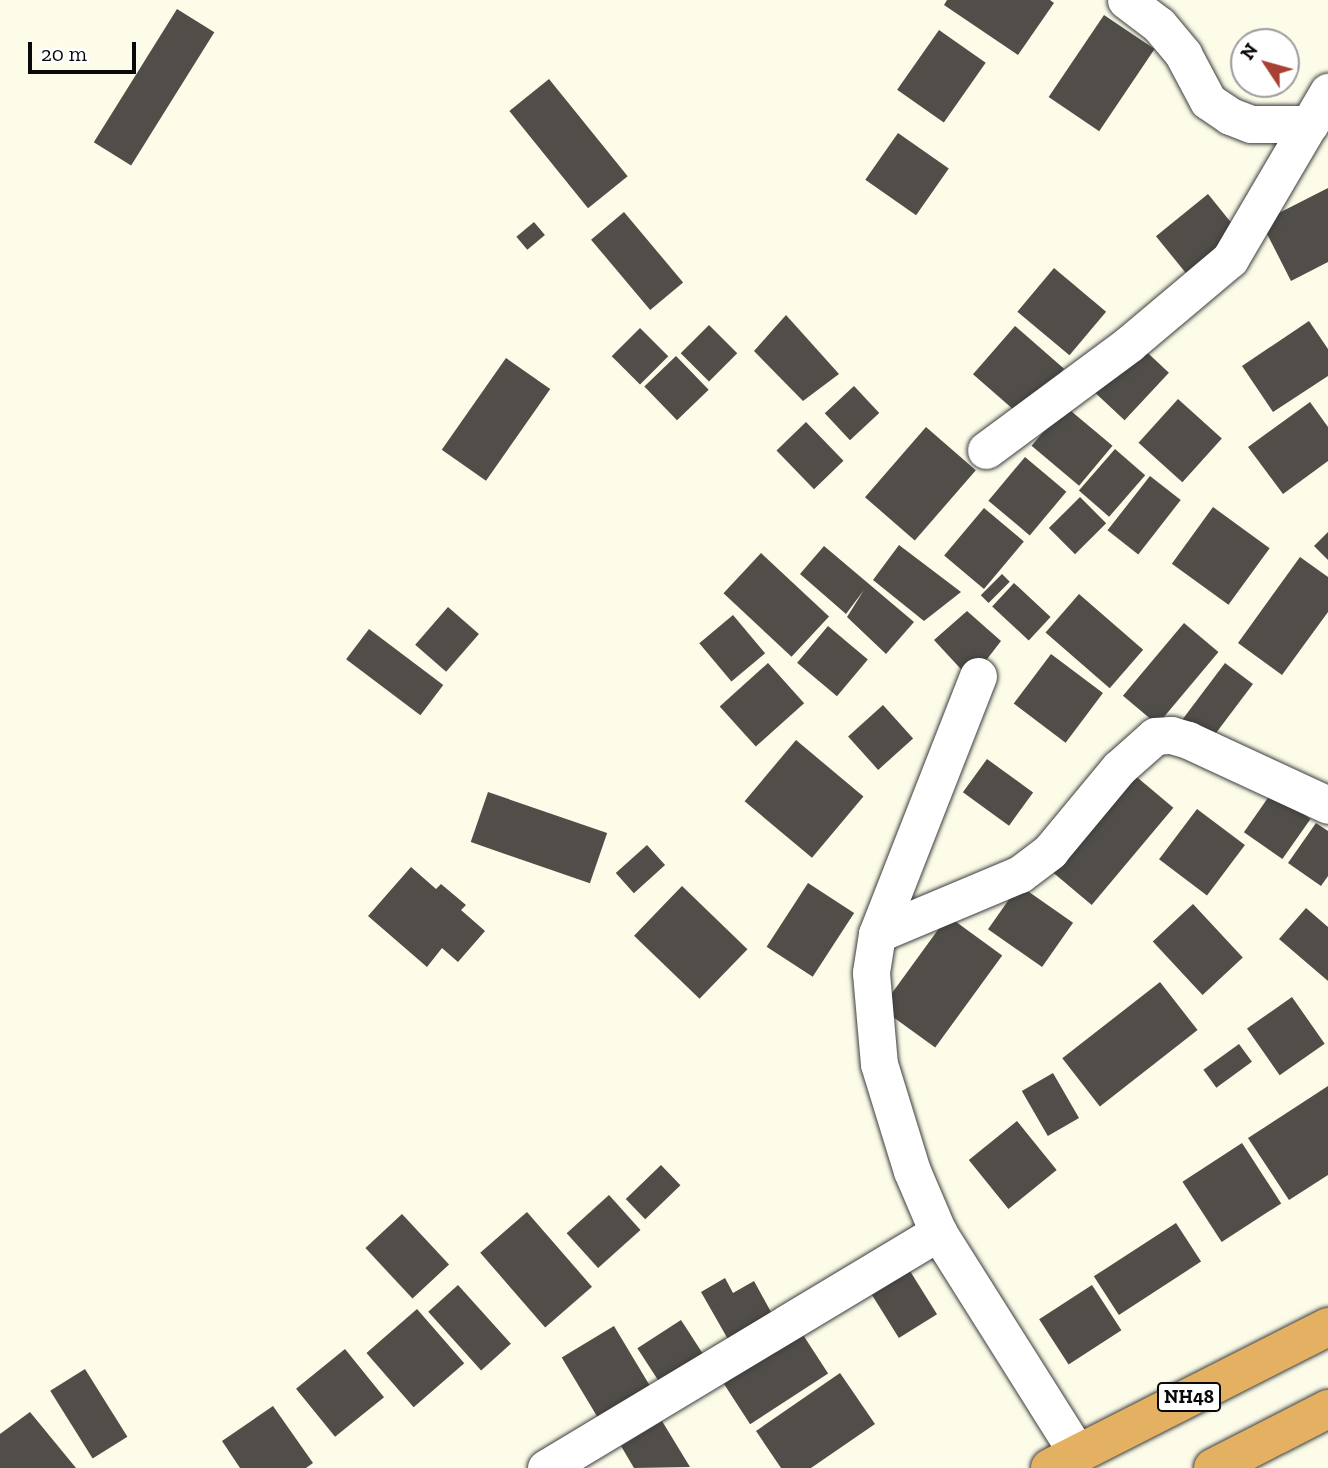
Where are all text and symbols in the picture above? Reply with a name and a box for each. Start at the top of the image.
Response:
scale bar [32,28,140,72]
north arrow [1230,28,1300,98]
text: N [1236,39,1263,64]
text: 20 m [41,41,87,66]
road number: NH48 [1156,1382,1222,1413]

